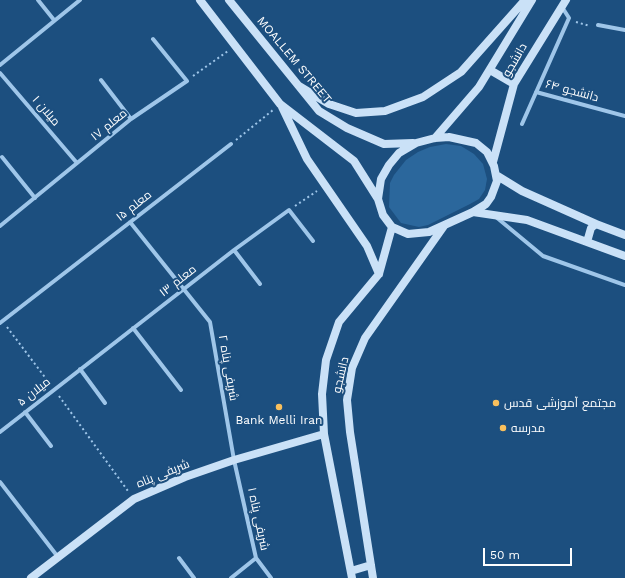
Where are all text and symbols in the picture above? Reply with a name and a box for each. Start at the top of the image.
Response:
street label: MOALLEM STREET [254,14,334,106]
street label: دانشجو [500,40,530,80]
street label: دانشجو ۶۴ [544,77,600,105]
street label: میلان ۱ [29,93,63,129]
street label: معلم ۱۷ [88,106,130,144]
street label: معلم ۱۵ [113,188,155,224]
street label: معلم ۱۳ [157,262,199,300]
street label: شریفی پناه ۲ [215,334,241,402]
street label: دانشجو [330,355,352,395]
street label: میلان ۵ [15,375,53,409]
place label: مجتمع آموزشی قدس [504,396,616,410]
marker: مجتمع آموزشی قدس [491,398,501,408]
marker: Bank Melli Iran [274,402,284,412]
place label: Bank Melli Iran [235,413,323,427]
place label: مدرسه [511,421,545,435]
marker: مدرسه [498,423,508,433]
street label: شریفی پناه [134,457,192,491]
street label: شریفی پناه ۱ [244,486,272,552]
scale bar [485,540,574,566]
text: 50 m [490,548,520,562]

